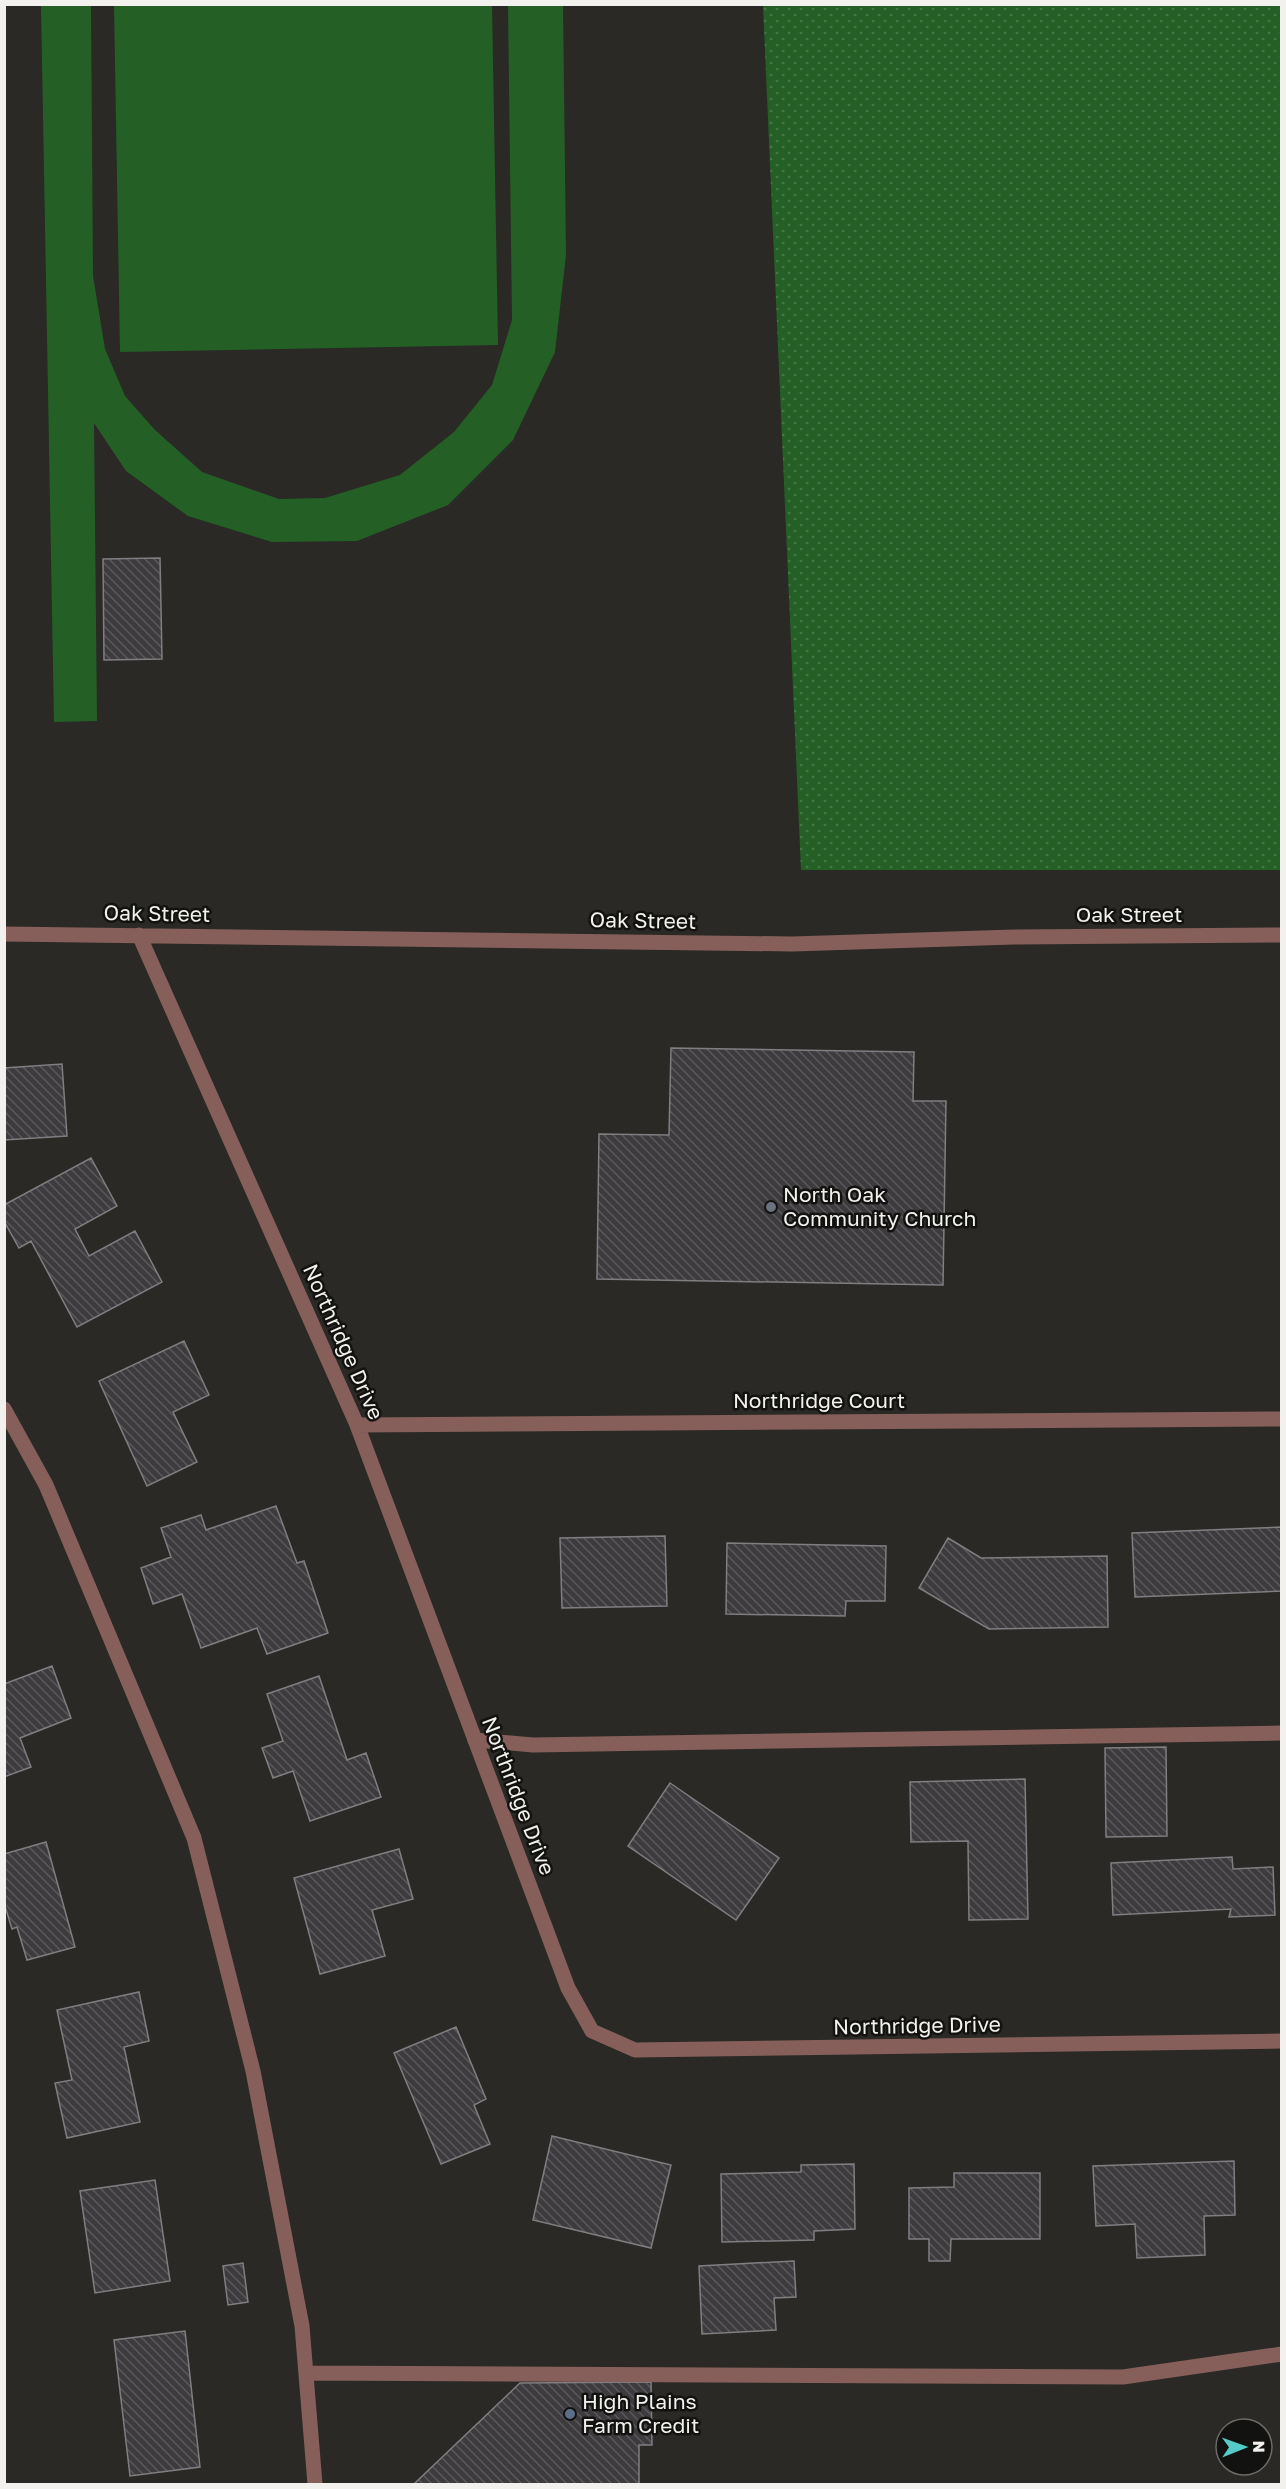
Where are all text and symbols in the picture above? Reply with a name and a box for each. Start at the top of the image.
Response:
street label: Oak Street [103,899,211,927]
street label: Oak Street [1076,901,1182,927]
street label: Oak Street [589,906,697,934]
place label: North Oak Community Church [783,1181,976,1231]
marker: North Oak Community Church [764,1200,778,1214]
street label: Northridge Drive [298,1260,390,1423]
street label: Northridge Court [733,1387,905,1413]
street label: Northridge Drive [477,1713,561,1879]
street label: Northridge Drive [833,2011,1001,2039]
place label: High Plains Farm Credit [582,2388,699,2438]
marker: High Plains Farm Credit [563,2407,577,2421]
north arrow [1214,2417,1274,2477]
text: N [1249,2440,1269,2453]

